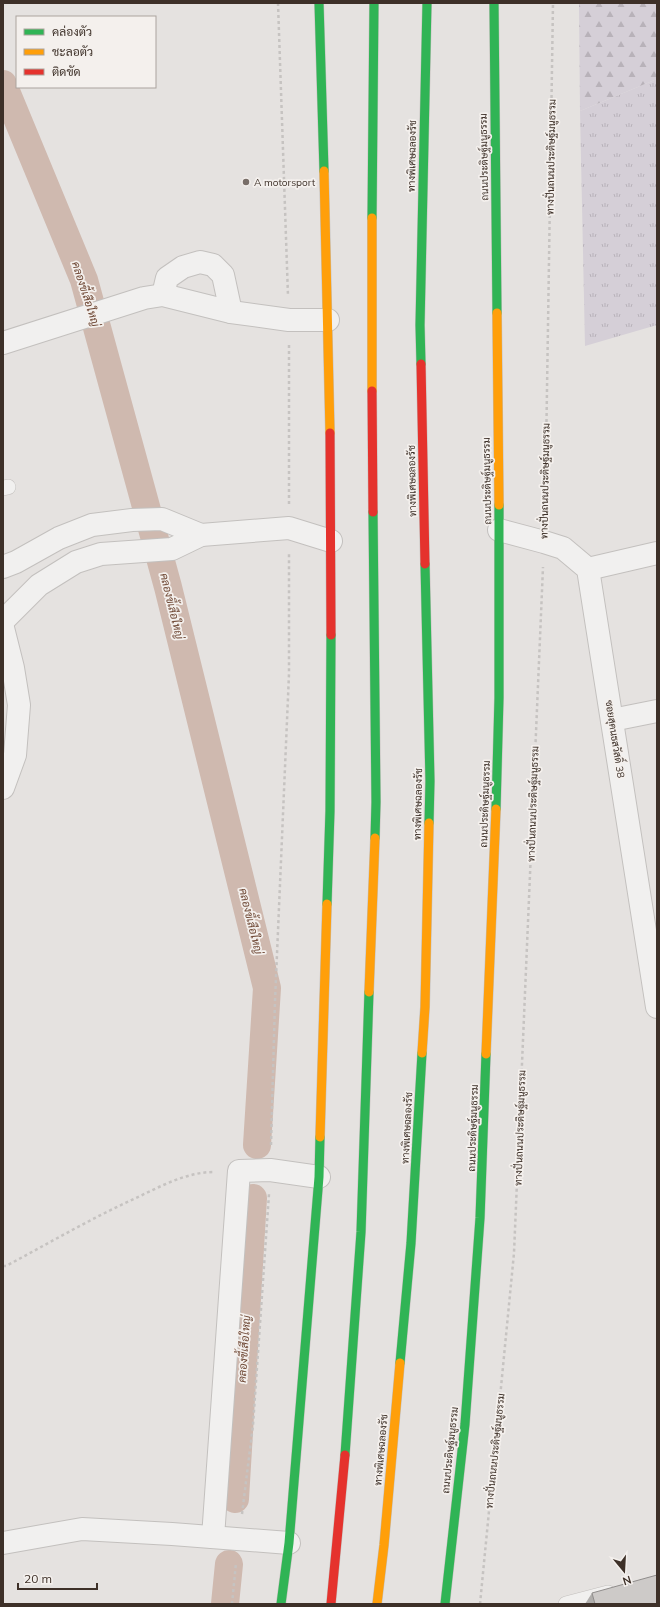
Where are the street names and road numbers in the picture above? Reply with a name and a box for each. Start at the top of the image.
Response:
street label: ทางปั่นถนนประดิษฐ์มนูธรรม [542,99,560,215]
street label: ถนนประดิษฐ์มนูธรรม [476,113,492,201]
street label: ทางพิเศษฉลองรัช [405,120,419,192]
street label: ทางปั่นถนนประดิษฐ์มนูธรรม [536,423,554,539]
street label: ถนนประดิษฐ์มนูธรรม [479,437,495,525]
street label: ทางพิเศษฉลองรัช [405,445,419,517]
street label: ซอยสุคนธสวัสดิ์ 38 [601,699,630,779]
street label: ทางปั่นถนนประดิษฐ์มนูธรรม [523,746,543,862]
street label: ถนนประดิษฐ์มนูธรรม [476,760,494,848]
street label: ทางพิเศษฉลองรัช [411,768,425,840]
street label: ทางปั่นถนนประดิษฐ์มนูธรรม [510,1070,530,1186]
street label: ถนนประดิษฐ์มนูธรรม [464,1084,482,1172]
street label: ทางพิเศษฉลองรัช [399,1092,415,1164]
street label: ทางปั่นถนนประดิษฐ์มนูธรรม [481,1392,509,1509]
street label: ถนนประดิษฐ์มนูธรรม [438,1406,462,1494]
street label: ทางพิเศษฉลองรัช [371,1414,391,1486]

